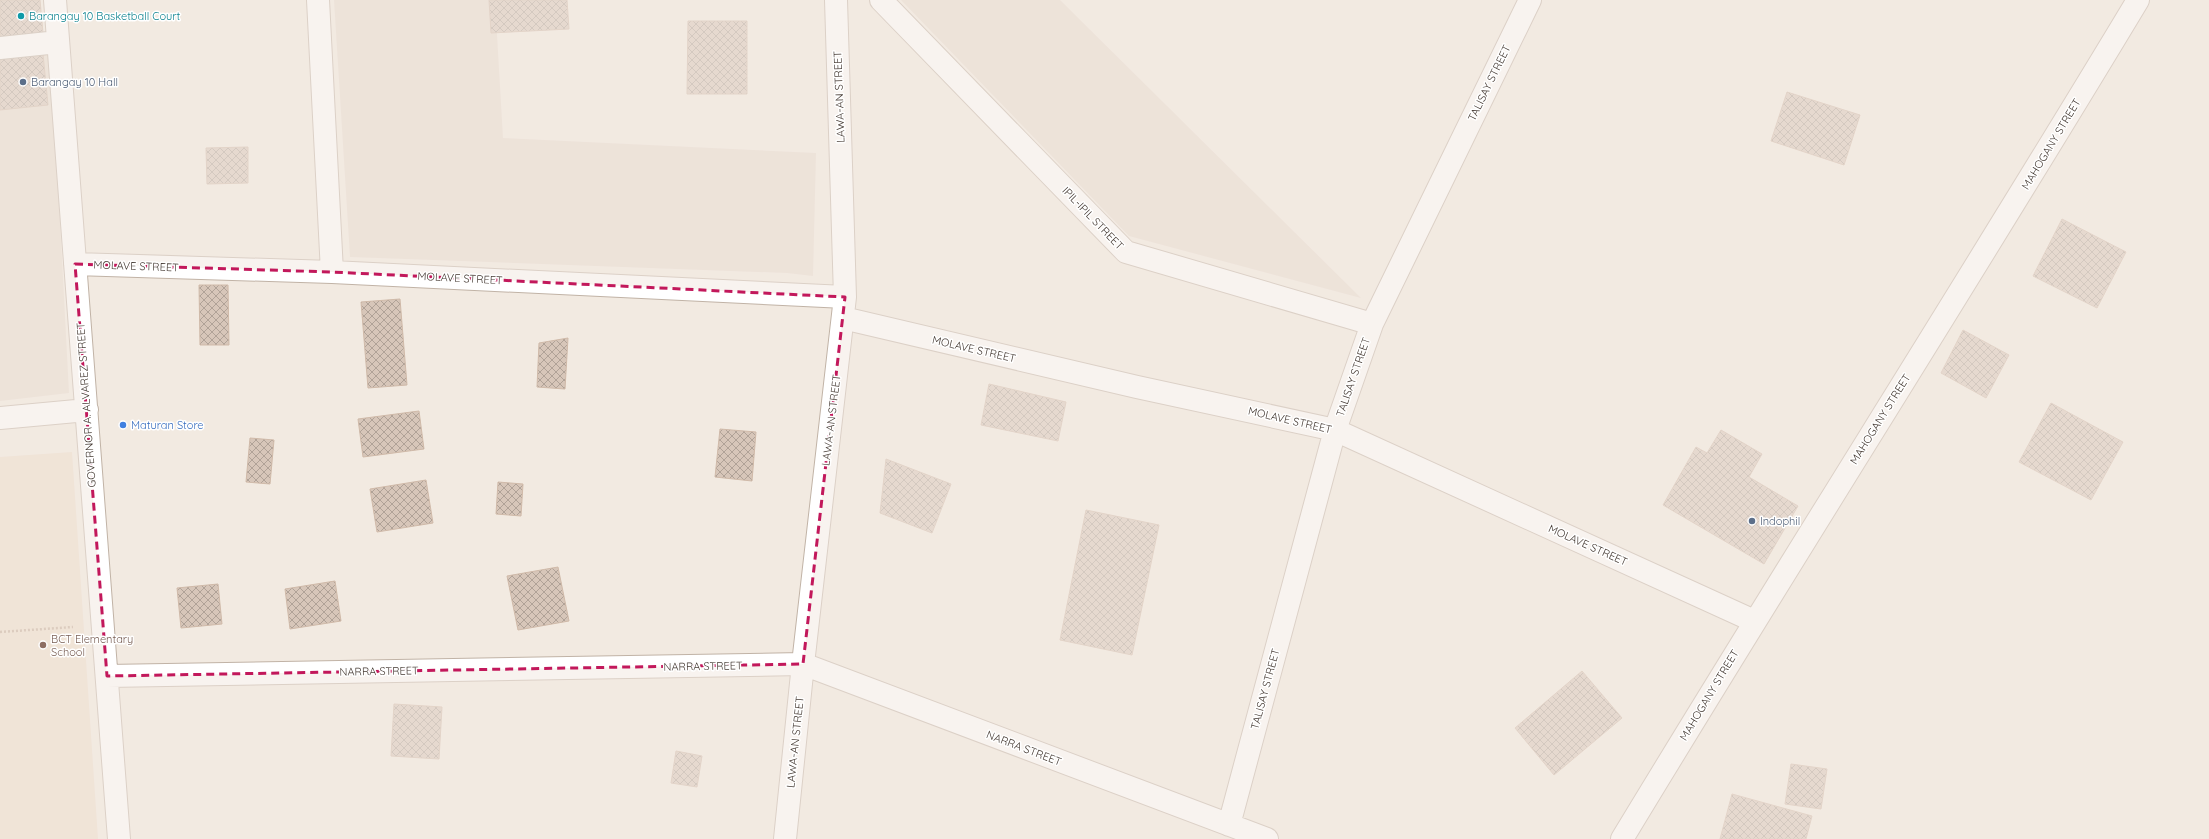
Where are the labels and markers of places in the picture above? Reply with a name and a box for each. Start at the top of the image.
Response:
place label: Barangay 10 Basketball Court [29,9,181,23]
marker: Barangay 10 Basketball Court [16,11,26,21]
place label: Barangay 10 Hall [31,75,118,89]
marker: Barangay 10 Hall [18,77,28,87]
place label: Maturan Store [131,418,204,432]
marker: Maturan Store [118,420,128,430]
place label: Indophil [1760,514,1800,528]
marker: Indophil [1747,516,1757,526]
place label: BCT Elementary School [51,632,133,659]
marker: BCT Elementary School [38,640,48,650]

